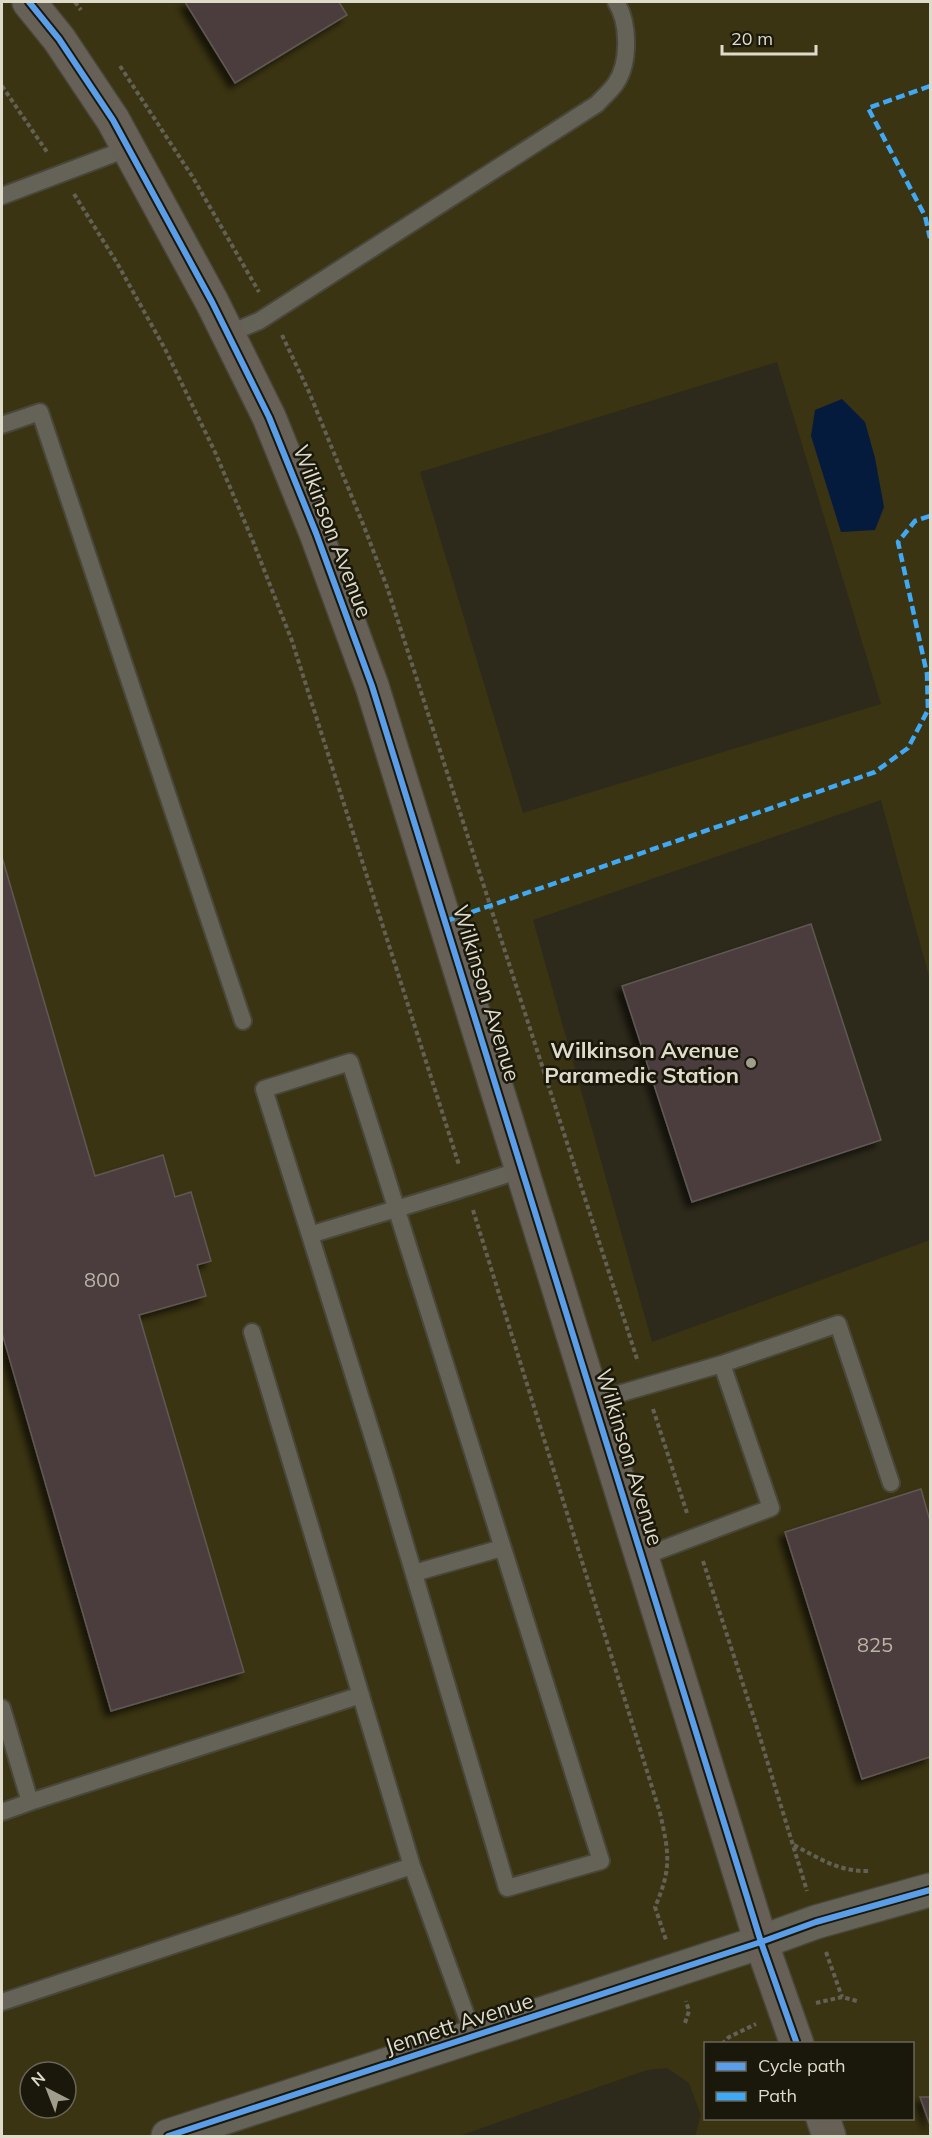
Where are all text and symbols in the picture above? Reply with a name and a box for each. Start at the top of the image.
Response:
scale bar [722,18,816,56]
text: 20 m [731,27,773,50]
street label: Wilkinson Avenue [287,440,379,622]
street label: Wilkinson Avenue [447,901,527,1085]
place label: Wilkinson Avenue Paramedic Station [544,1036,739,1089]
marker: Wilkinson Avenue Paramedic Station [744,1056,758,1070]
house number: 800 [84,1267,120,1292]
street label: Wilkinson Avenue [590,1365,670,1549]
house number: 825 [857,1632,893,1657]
street label: Jennett Avenue [381,1986,537,2060]
legend [704,2042,914,2120]
text: Cycle path [758,2054,845,2077]
north arrow [18,2060,78,2120]
text: N [27,2067,49,2090]
text: Path [758,2084,797,2107]

